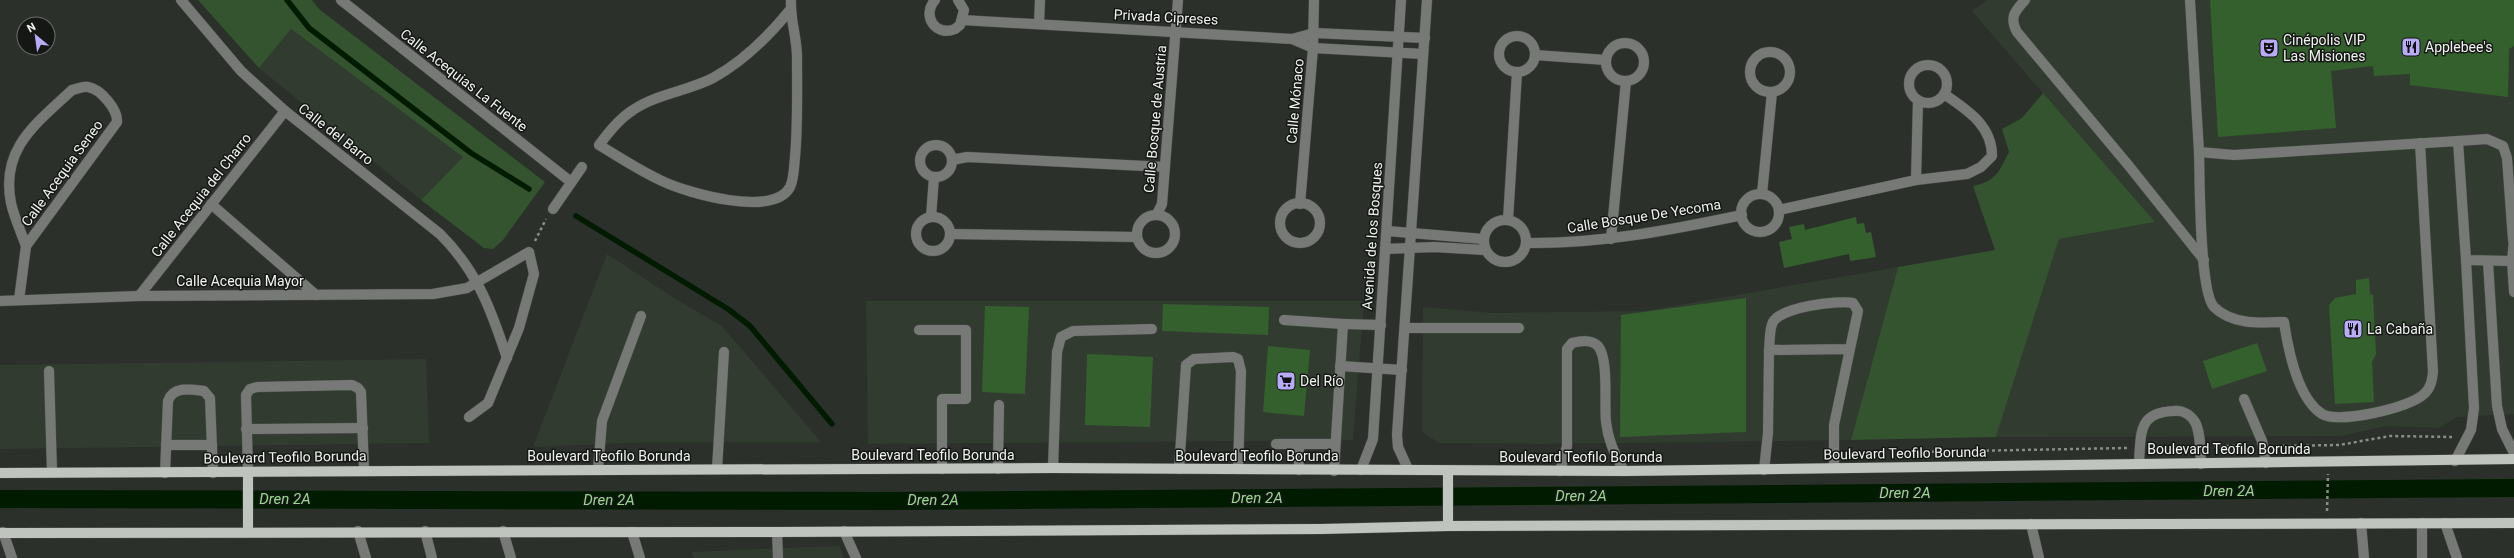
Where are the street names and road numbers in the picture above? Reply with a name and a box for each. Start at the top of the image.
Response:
street label: Privada Cipreses [1113,6,1219,28]
street label: Calle Acequias La Fuente [397,25,531,135]
street label: Calle Bosque de Austria [1141,45,1169,193]
street label: Calle Mónaco [1283,58,1307,144]
street label: Calle del Barro [295,100,377,168]
street label: Calle Acequia Seneo [18,117,106,229]
street label: Calle Acequia del Charro [148,130,254,260]
street label: Avenida de los Bosques [1359,162,1385,310]
street label: Calle Bosque De Yecoma [1566,196,1722,236]
street label: Calle Acequia Mayor [176,273,304,289]
street label: Boulevard Teofilo Borunda [2147,441,2311,457]
street label: Boulevard Teofilo Borunda [1823,444,1987,462]
street label: Boulevard Teofilo Borunda [851,447,1015,463]
street label: Boulevard Teofilo Borunda [203,448,367,466]
street label: Boulevard Teofilo Borunda [527,448,691,464]
street label: Boulevard Teofilo Borunda [1175,448,1339,464]
street label: Boulevard Teofilo Borunda [1499,449,1663,465]

